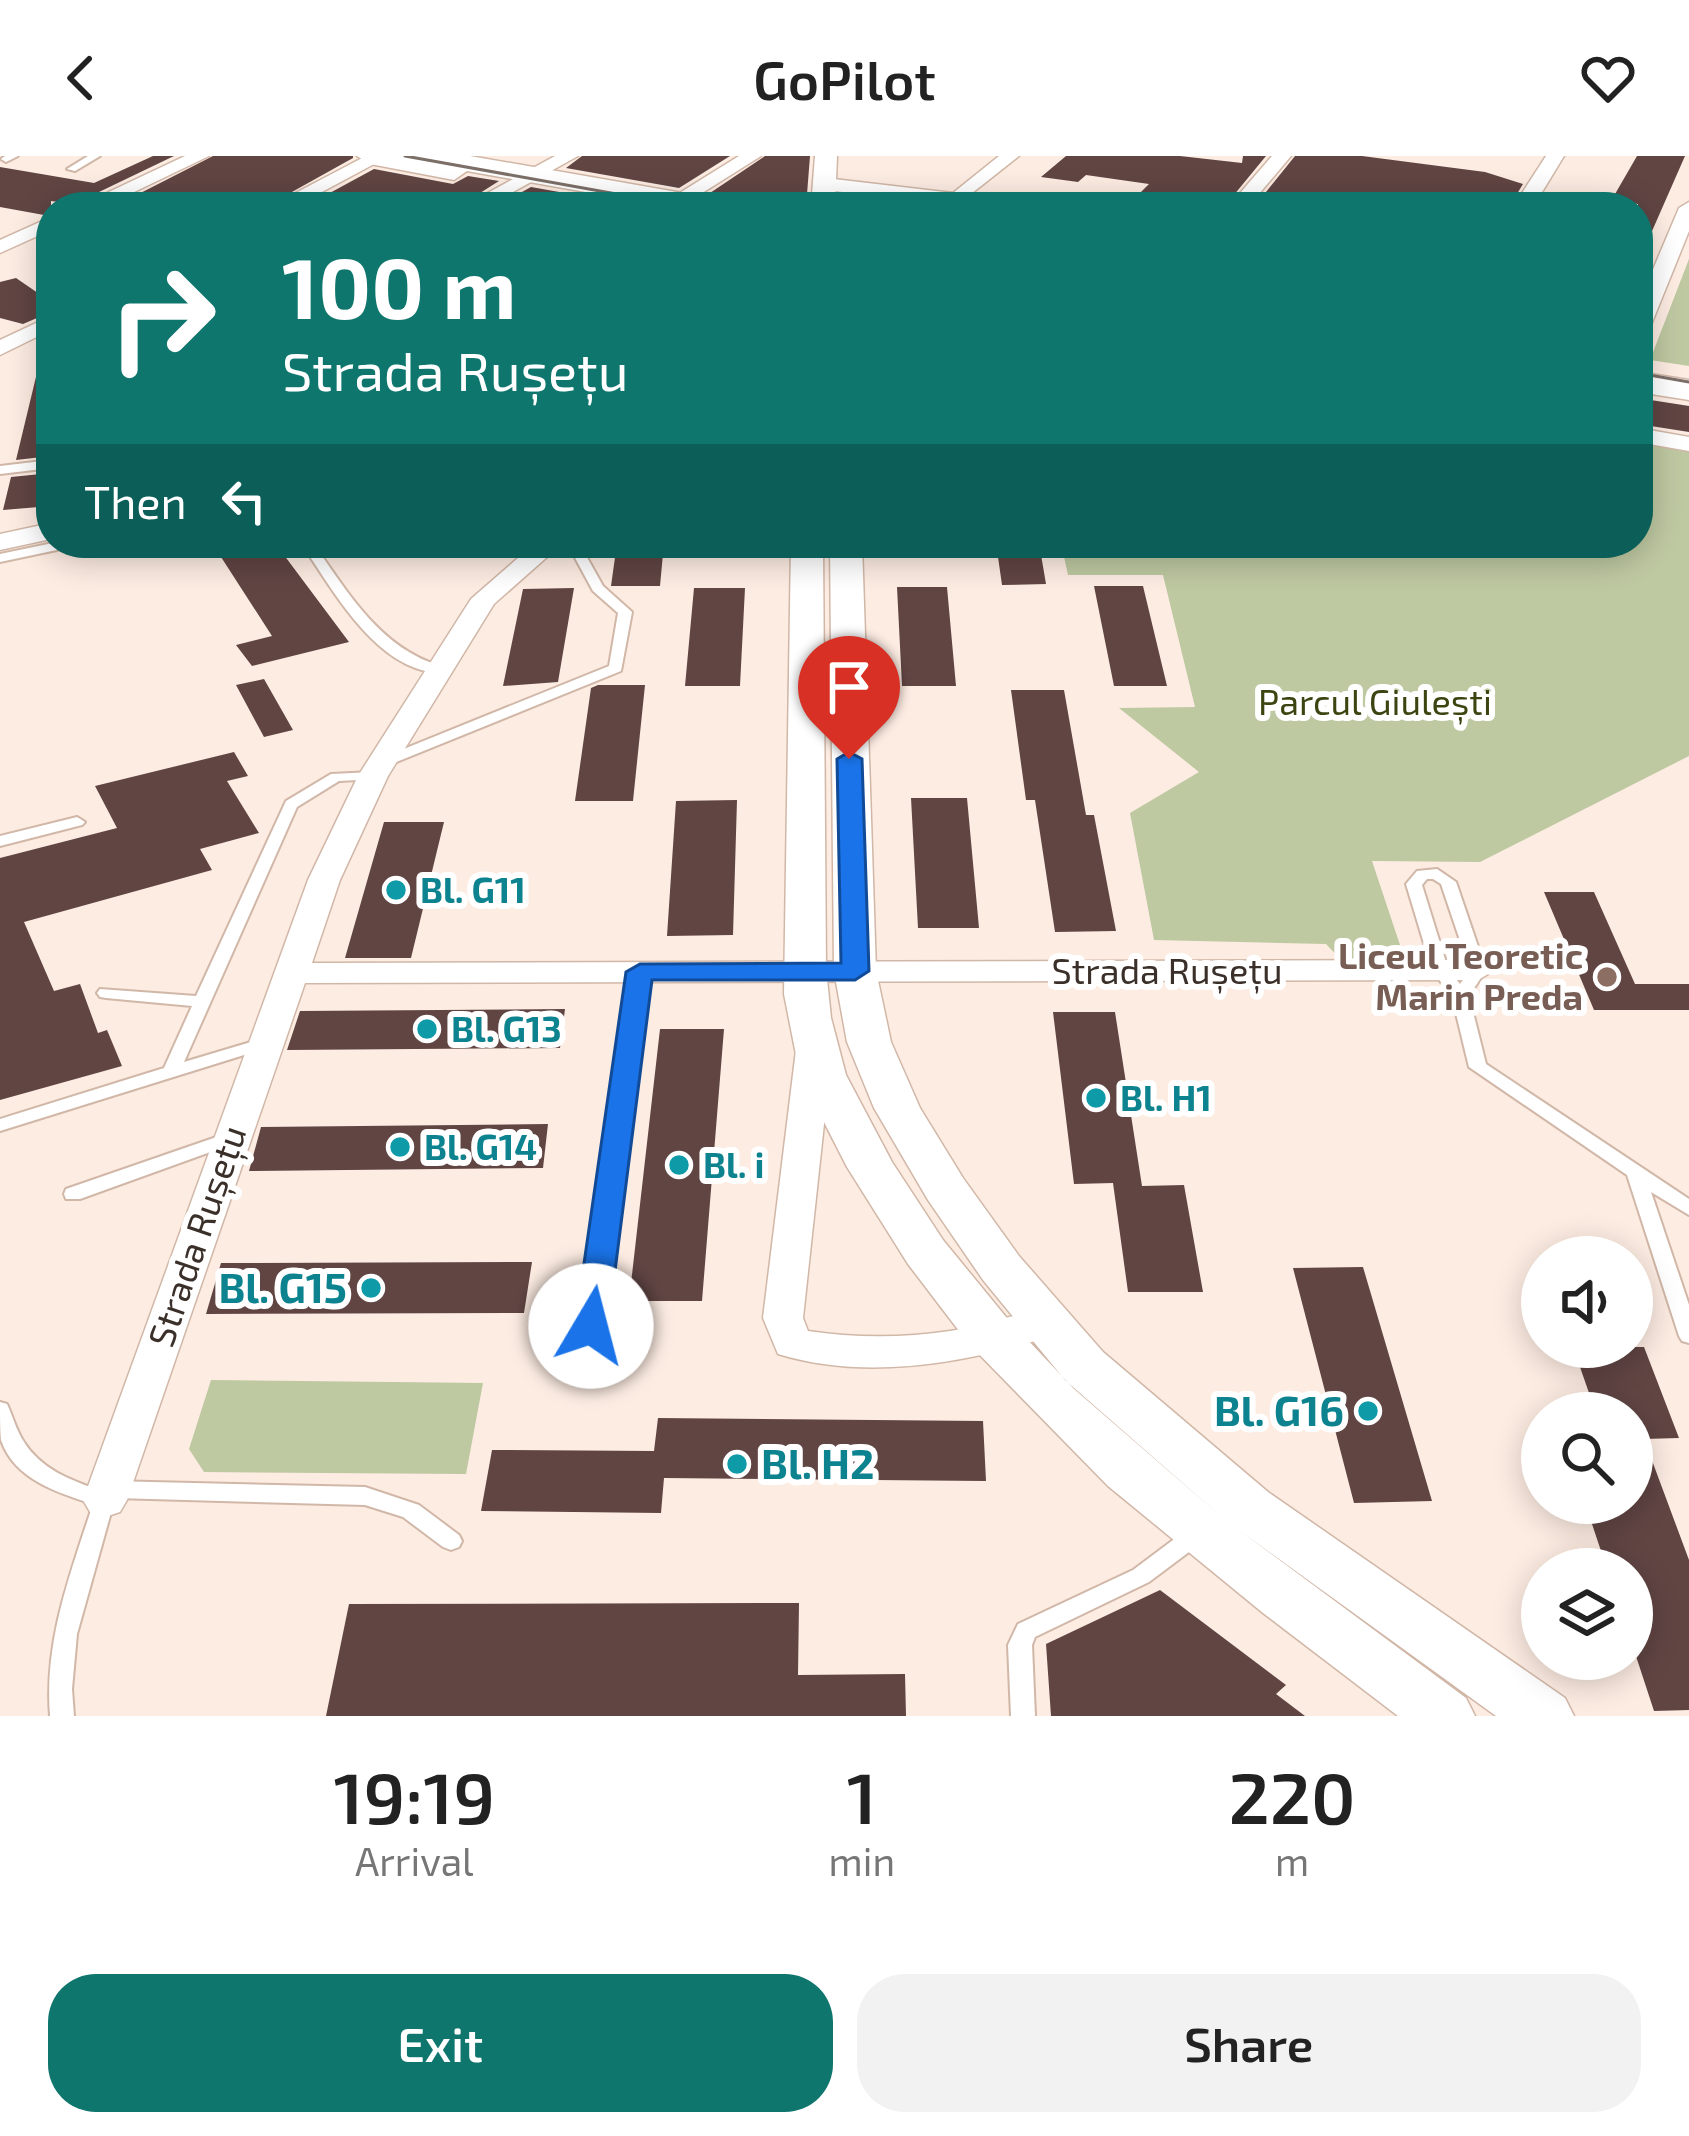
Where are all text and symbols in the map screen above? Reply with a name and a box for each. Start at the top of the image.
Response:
icon: back [48,45,114,111]
icon: heart [1575,45,1641,111]
text: GoPilot [753,46,936,111]
text: 100 m [282,235,516,336]
icon: right [84,240,240,396]
text: Strada Rușețu [282,337,628,402]
icon: left [211,468,277,534]
text: Then [84,474,187,528]
pin [798,636,900,759]
icon: arrive [816,654,882,720]
park label: Parcul Giulești [1258,679,1492,725]
place label: Bl. G11 [420,867,526,910]
marker: Bl. G11 [383,877,409,903]
place label: Liceul Teoretic Marin Preda [1338,933,1583,1017]
street label: Strada Rușețu [1052,948,1282,994]
marker: Liceul Teoretic Marin Preda [1594,964,1620,990]
place label: Bl. G13 [451,1006,562,1049]
marker: Bl. G13 [414,1016,440,1042]
place label: Bl. H1 [1120,1075,1212,1118]
marker: Bl. H1 [1083,1085,1109,1111]
street label: Strada Rușețu [138,1119,256,1353]
place label: Bl. G14 [424,1124,537,1167]
marker: Bl. G14 [387,1134,413,1160]
place label: Bl. i [703,1142,764,1185]
marker: Bl. i [666,1152,692,1178]
map controls [1521,1236,1653,1680]
button: sound [1521,1236,1653,1368]
place label: Bl. G15 [218,1261,347,1311]
position arrow [528,1263,654,1389]
marker: Bl. G15 [358,1275,384,1301]
place label: Bl. G16 [1214,1384,1344,1434]
button: search [1521,1392,1653,1524]
marker: Bl. G16 [1355,1398,1381,1424]
place label: Bl. H2 [761,1437,874,1487]
marker: Bl. H2 [724,1451,750,1477]
button: layers [1521,1548,1653,1680]
text: 19:19 [333,1752,495,1838]
text: 1 [847,1752,877,1838]
text: 220 [1228,1752,1356,1838]
text: Arrival [355,1837,474,1884]
text: min [829,1837,895,1884]
text: m [1275,1837,1309,1884]
button: Exit [48,1974,833,2112]
button: Share [857,1974,1641,2112]

